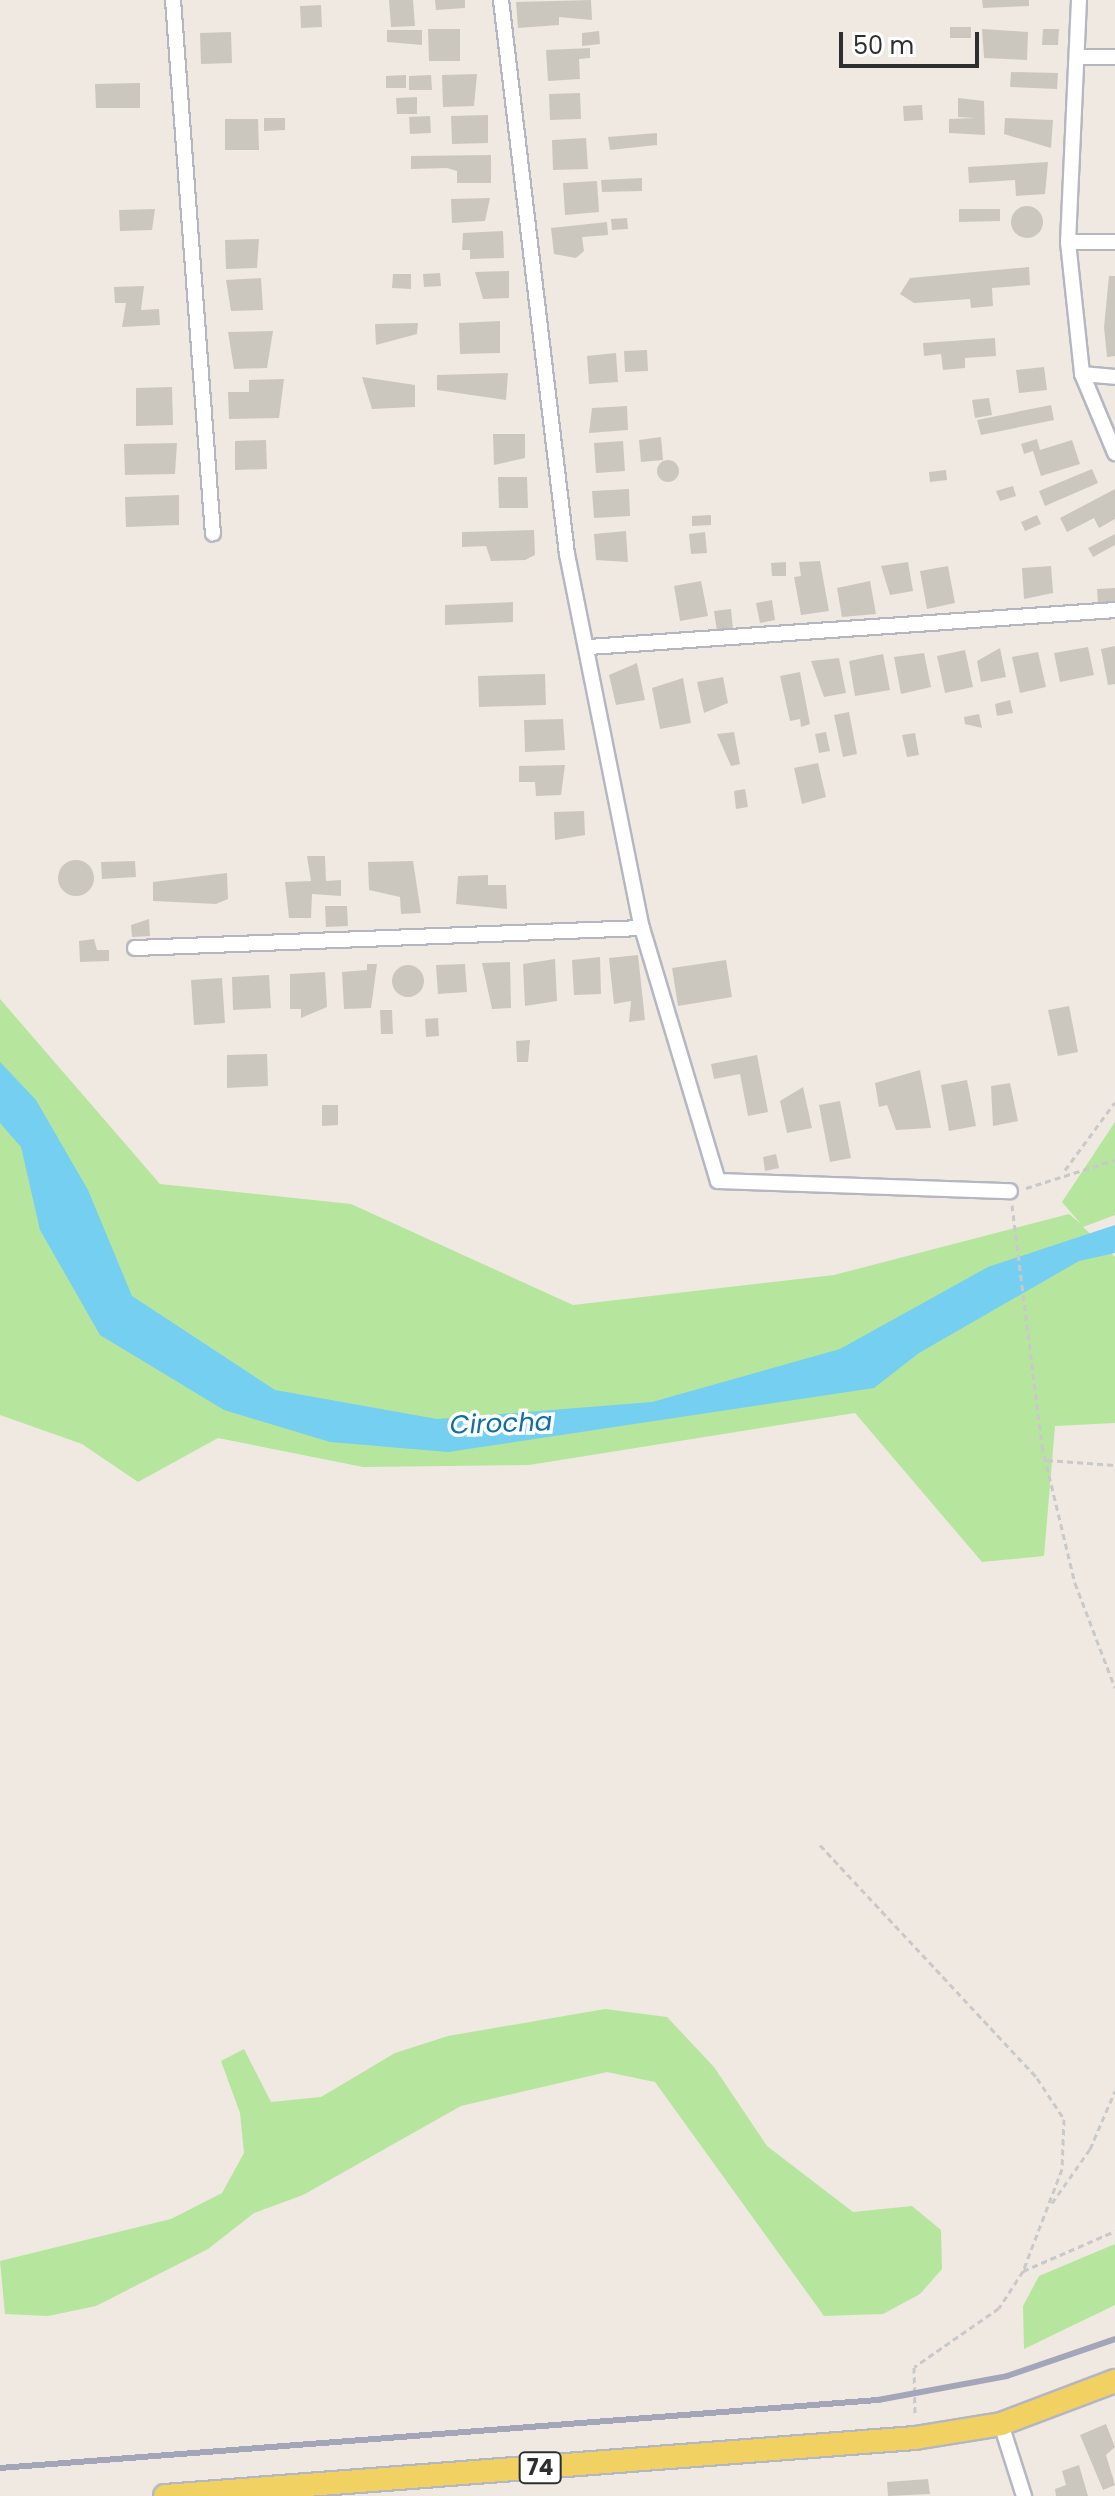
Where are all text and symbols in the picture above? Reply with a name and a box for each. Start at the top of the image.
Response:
scale bar [843,16,983,66]
text: 50 m [853,29,914,62]
water label: Cirocha [449,1407,553,1441]
road number: 74 [518,2450,562,2486]

